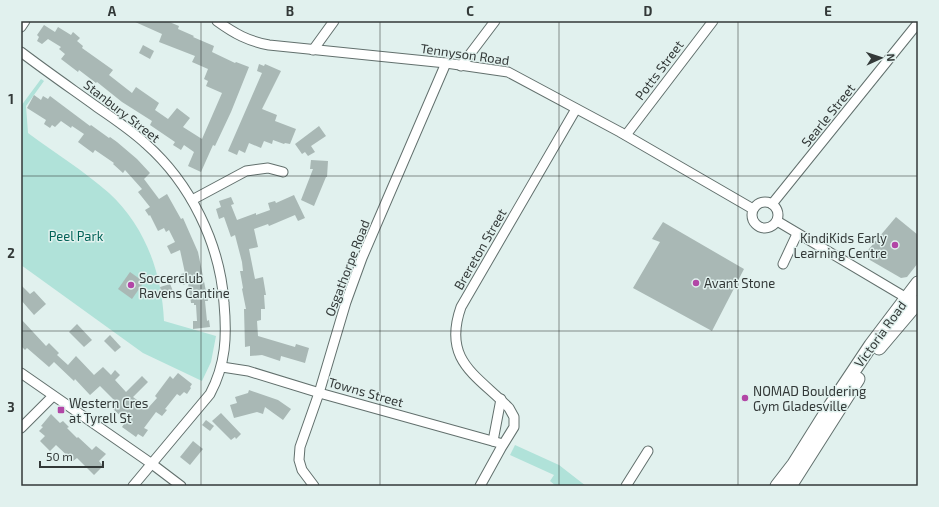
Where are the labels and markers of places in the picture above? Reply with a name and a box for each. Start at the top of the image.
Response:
place label: KindiKids Early Learning Centre [794,230,887,261]
marker: KindiKids Early Learning Centre [890,240,900,250]
place label: Soccerclub Ravens Cantine [139,270,230,301]
place label: Avant Stone [704,275,775,291]
marker: Avant Stone [691,278,701,288]
marker: Soccerclub Ravens Cantine [126,280,136,290]
place label: NOMAD Bouldering Gym Gladesville [753,383,866,414]
marker: NOMAD Bouldering Gym Gladesville [740,393,750,403]
place label: Western Cres at Tyrell St [69,395,148,426]
marker: Western Cres at Tyrell St [56,405,66,415]

